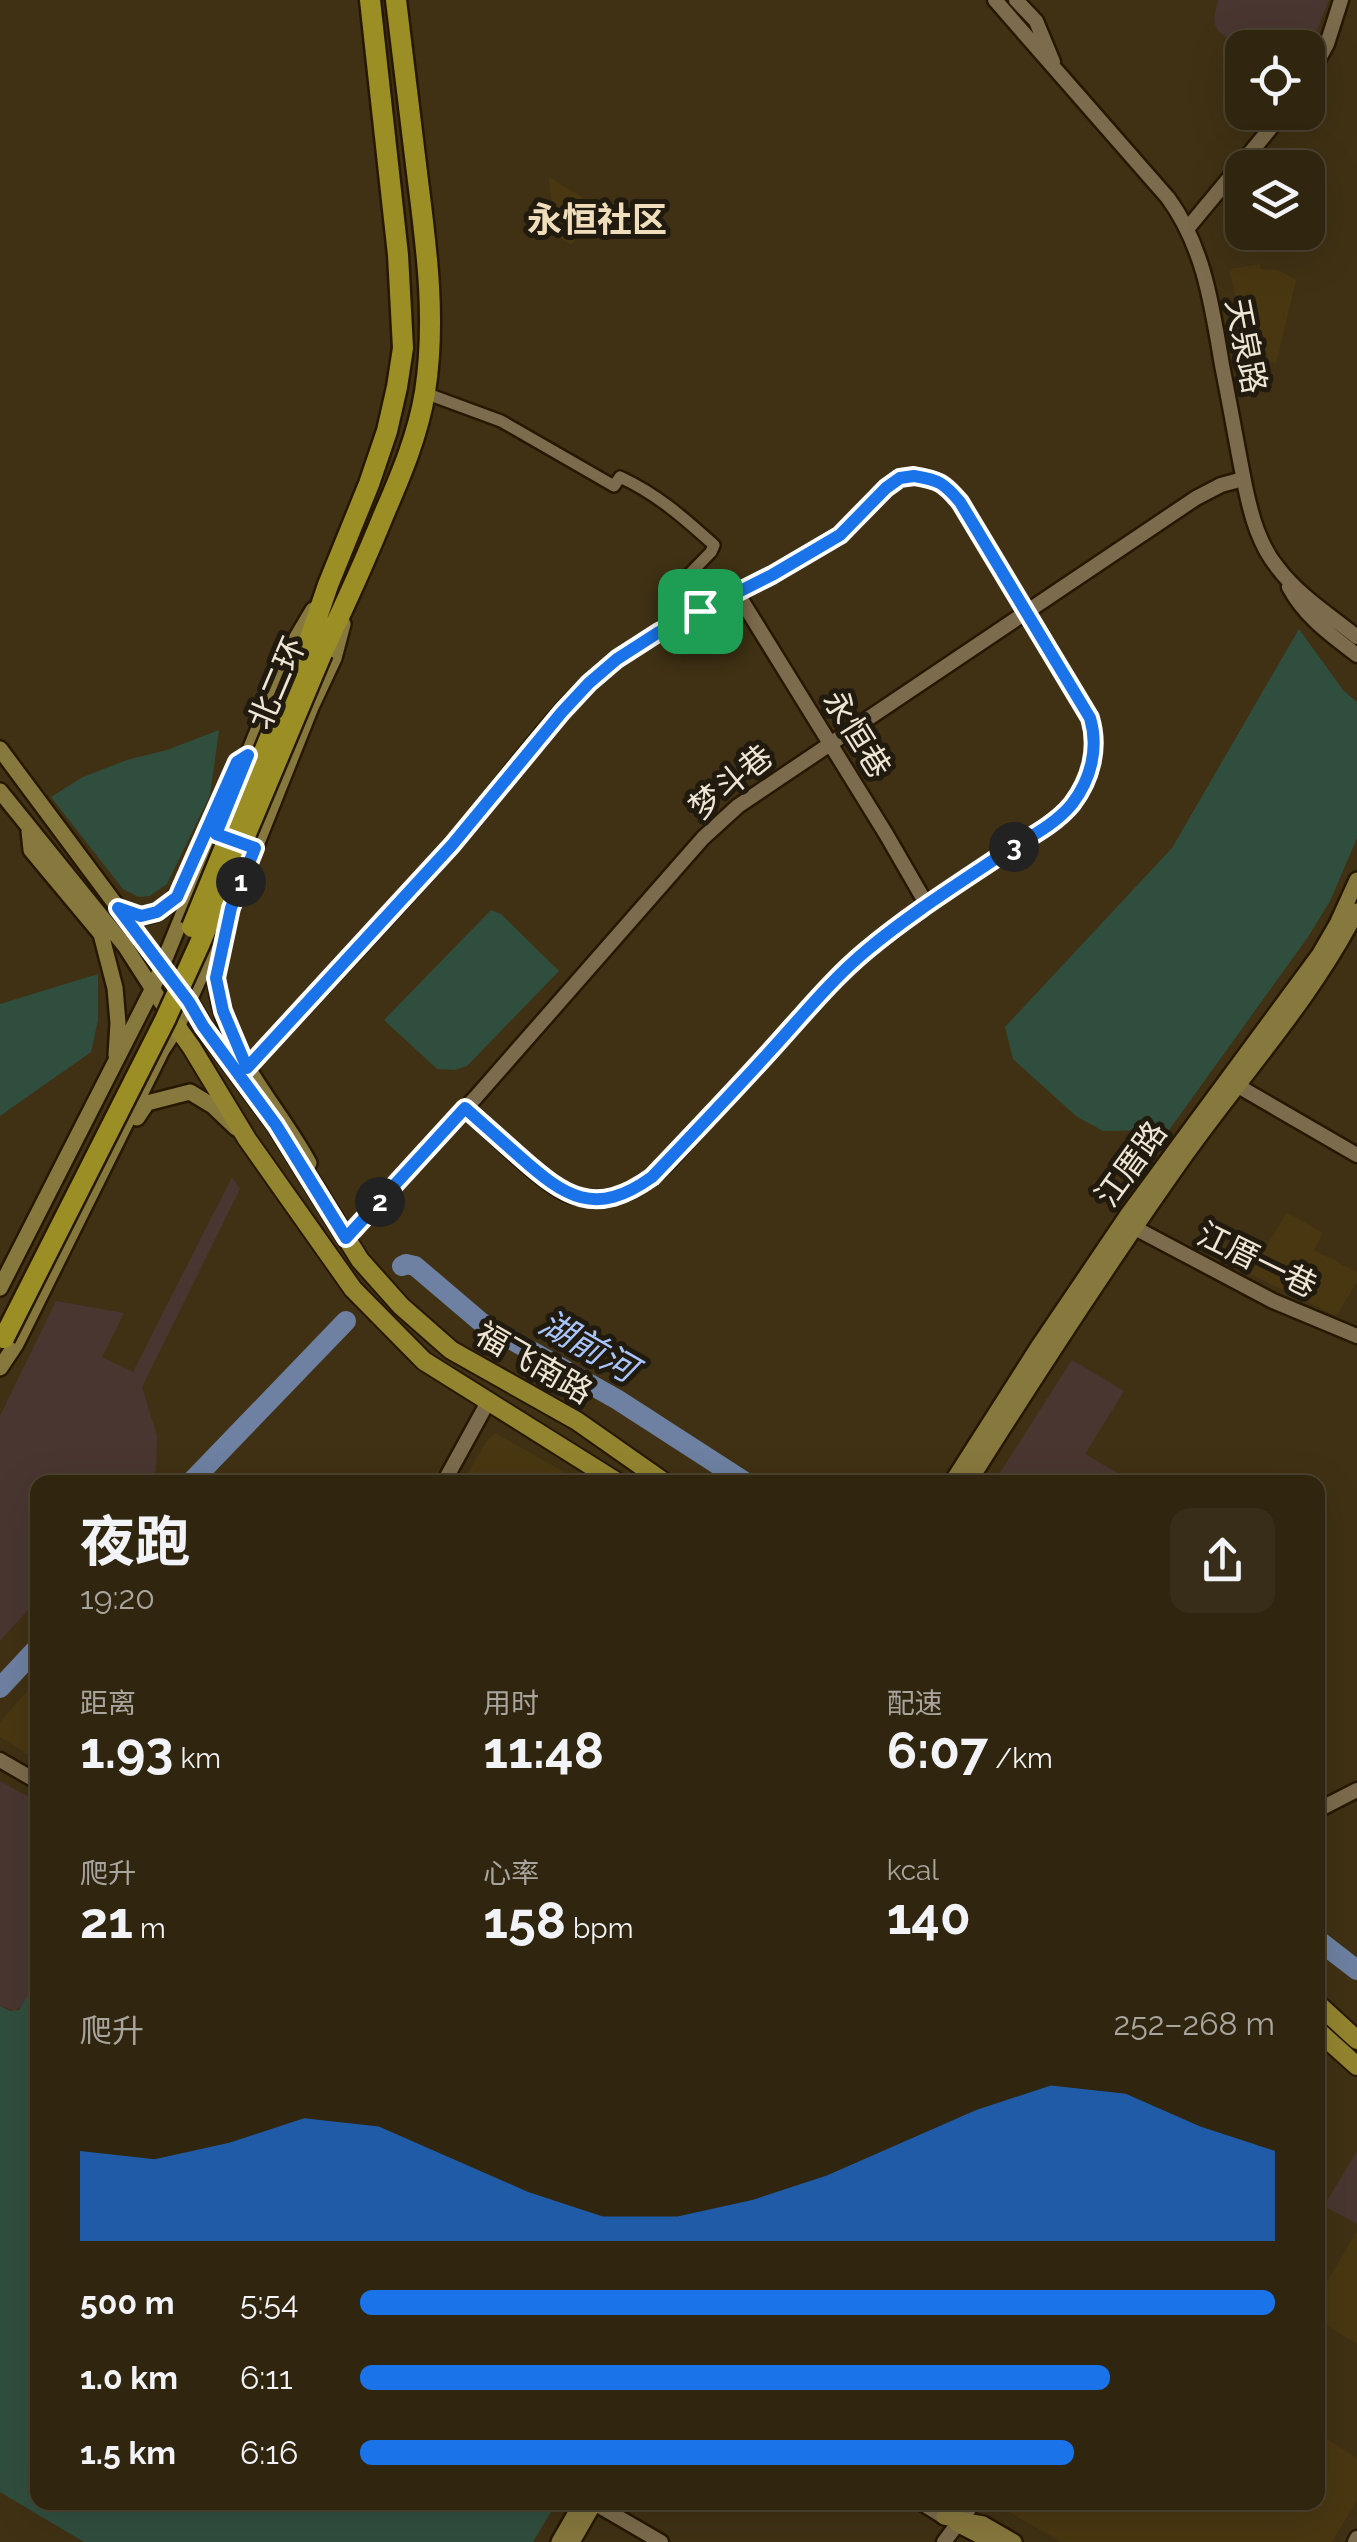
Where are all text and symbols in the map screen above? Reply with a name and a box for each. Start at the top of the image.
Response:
map controls [1225,30,1325,250]
button: locate [1225,30,1325,130]
button: layers [1225,150,1325,250]
district label: 永恒社区 [527,199,667,240]
street label: 天泉路 [1219,295,1274,397]
pin [658,569,743,654]
icon: arrive [673,584,728,639]
street label: 北二环 [241,631,312,734]
street label: 永恒巷 [816,683,899,784]
street label: 梦斗巷 [682,737,780,826]
pin: 3 [989,822,1039,872]
text: 3 [1006,830,1022,863]
pin: 1 [216,857,266,907]
text: 1 [234,865,248,898]
street label: 江厝路 [1087,1114,1174,1213]
pin: 2 [355,1177,405,1227]
text: 2 [372,1185,388,1218]
street label: 江厝一巷 [1192,1215,1323,1304]
water label: 湖前河 [533,1302,649,1393]
street label: 福飞南路 [470,1315,599,1411]
button: share [1170,1508,1275,1613]
text: 夜跑 [80,1509,190,1574]
text: 19:20 [80,1579,155,1616]
text: 距离 [80,1687,136,1720]
text: 用时 [483,1687,539,1720]
text: 配速 [887,1687,943,1720]
text: 1.93 [80,1721,173,1780]
text: 11:48 [483,1721,604,1780]
text: 6:07 [887,1721,988,1780]
text: km [173,1742,221,1775]
text: /km [988,1742,1053,1775]
text: kcal [887,1854,939,1887]
text: 爬升 [80,1857,136,1890]
text: 心率 [483,1857,539,1890]
text: 140 [887,1887,971,1946]
text: 21 [80,1891,133,1950]
text: 158 [483,1891,566,1950]
text: m [133,1912,166,1945]
text: bpm [566,1912,633,1945]
text: 252–268 m [1114,2005,1275,2042]
text: 爬升 [80,2012,144,2049]
text: 500 m [80,2284,175,2321]
text: 5:54 [240,2284,298,2321]
text: 1.0 km [80,2359,178,2396]
text: 6:11 [240,2359,293,2396]
text: 1.5 km [80,2434,176,2471]
text: 6:16 [240,2434,298,2471]

